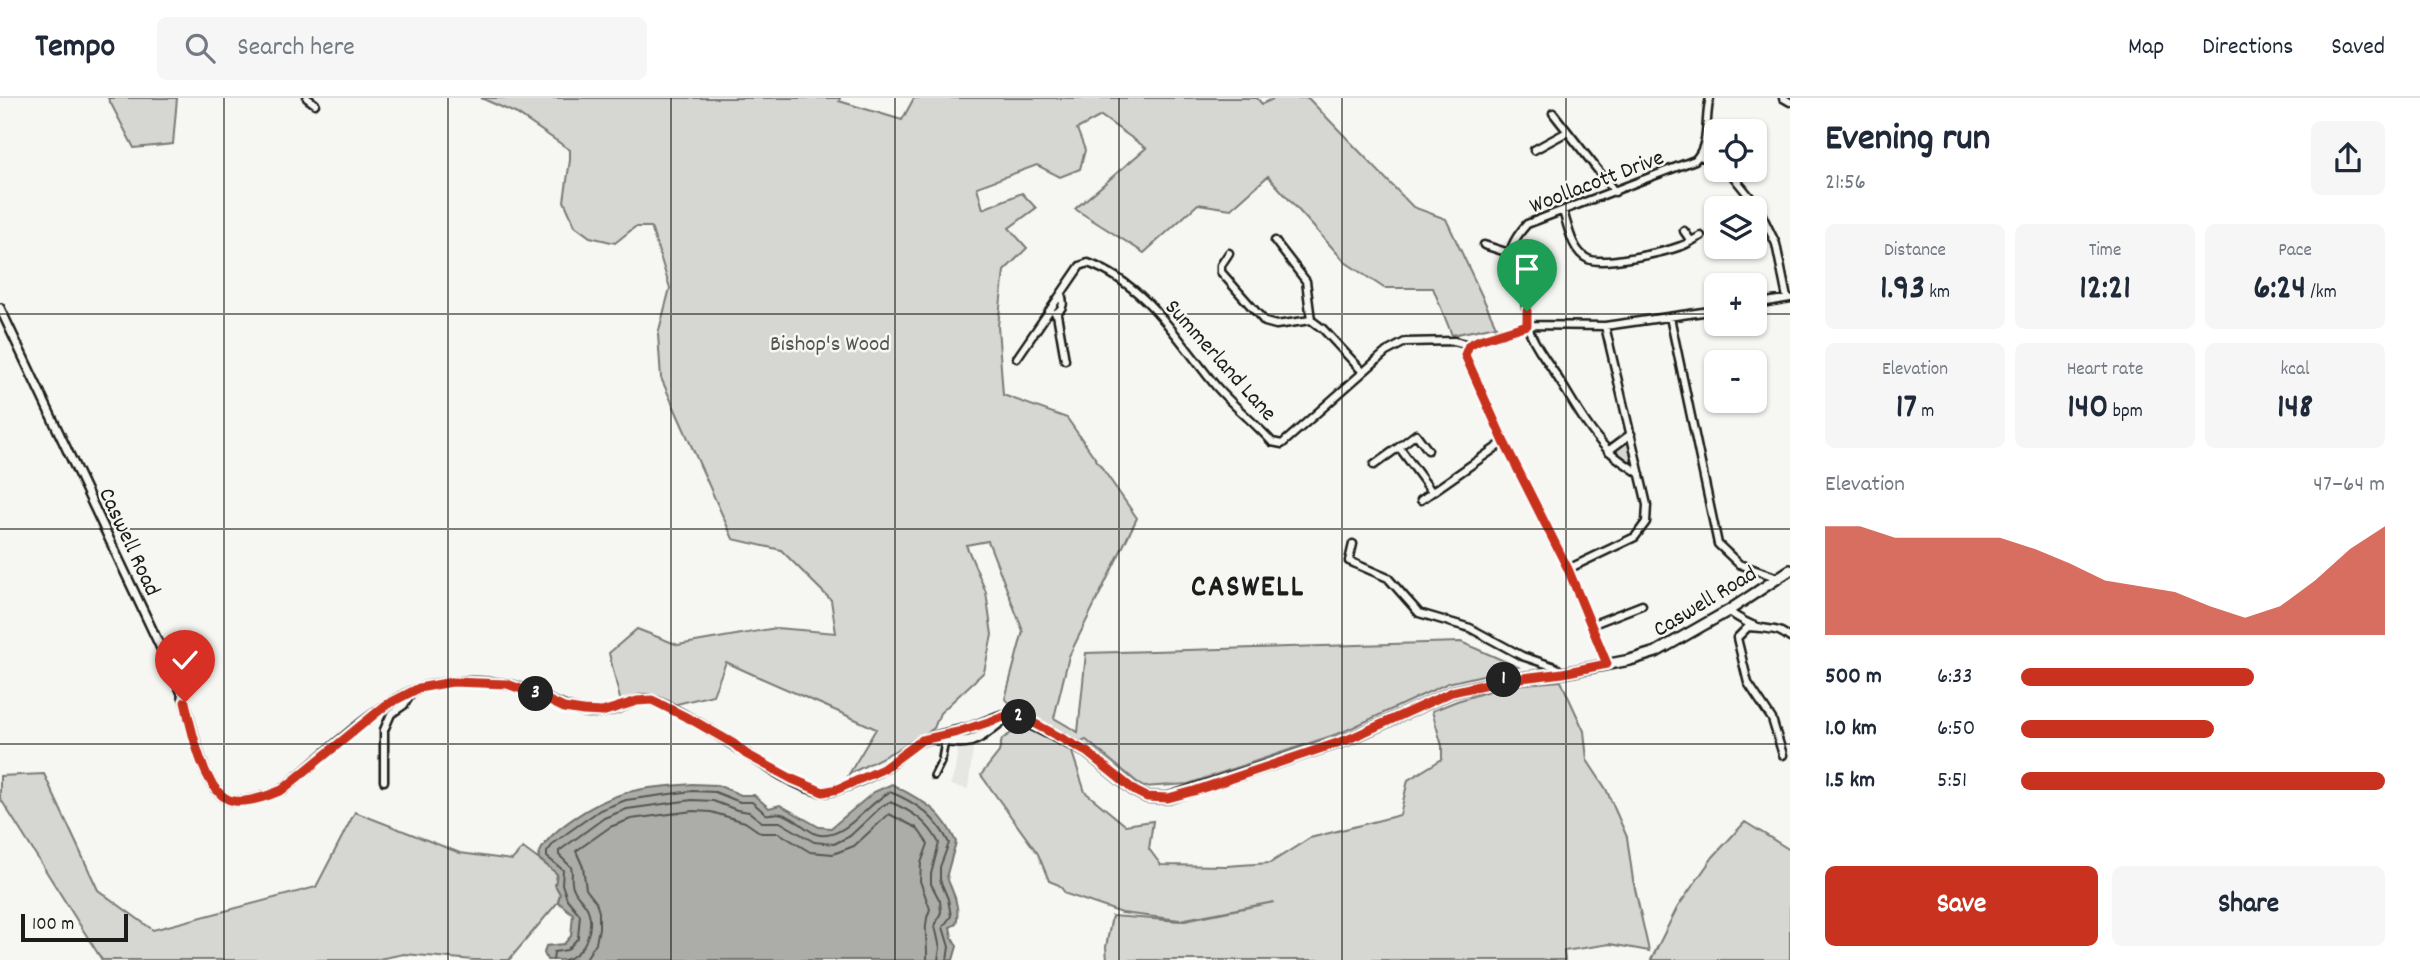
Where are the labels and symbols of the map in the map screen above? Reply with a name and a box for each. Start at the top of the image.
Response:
street label: Woollacott Drive [1525,143,1669,224]
pin [1497,239,1557,311]
street label: Summerland Lane [1156,293,1283,430]
park label: Bishop's Wood [770,329,890,362]
street label: Caswell Road [88,483,167,602]
street label: Caswell Road [1648,559,1764,647]
district label: CASWELL [1191,568,1305,611]
pin [155,630,215,702]
pin: 1 [1486,662,1522,698]
pin: 3 [518,676,554,712]
pin: 2 [1002,700,1036,734]
scale bar [21,911,128,943]

